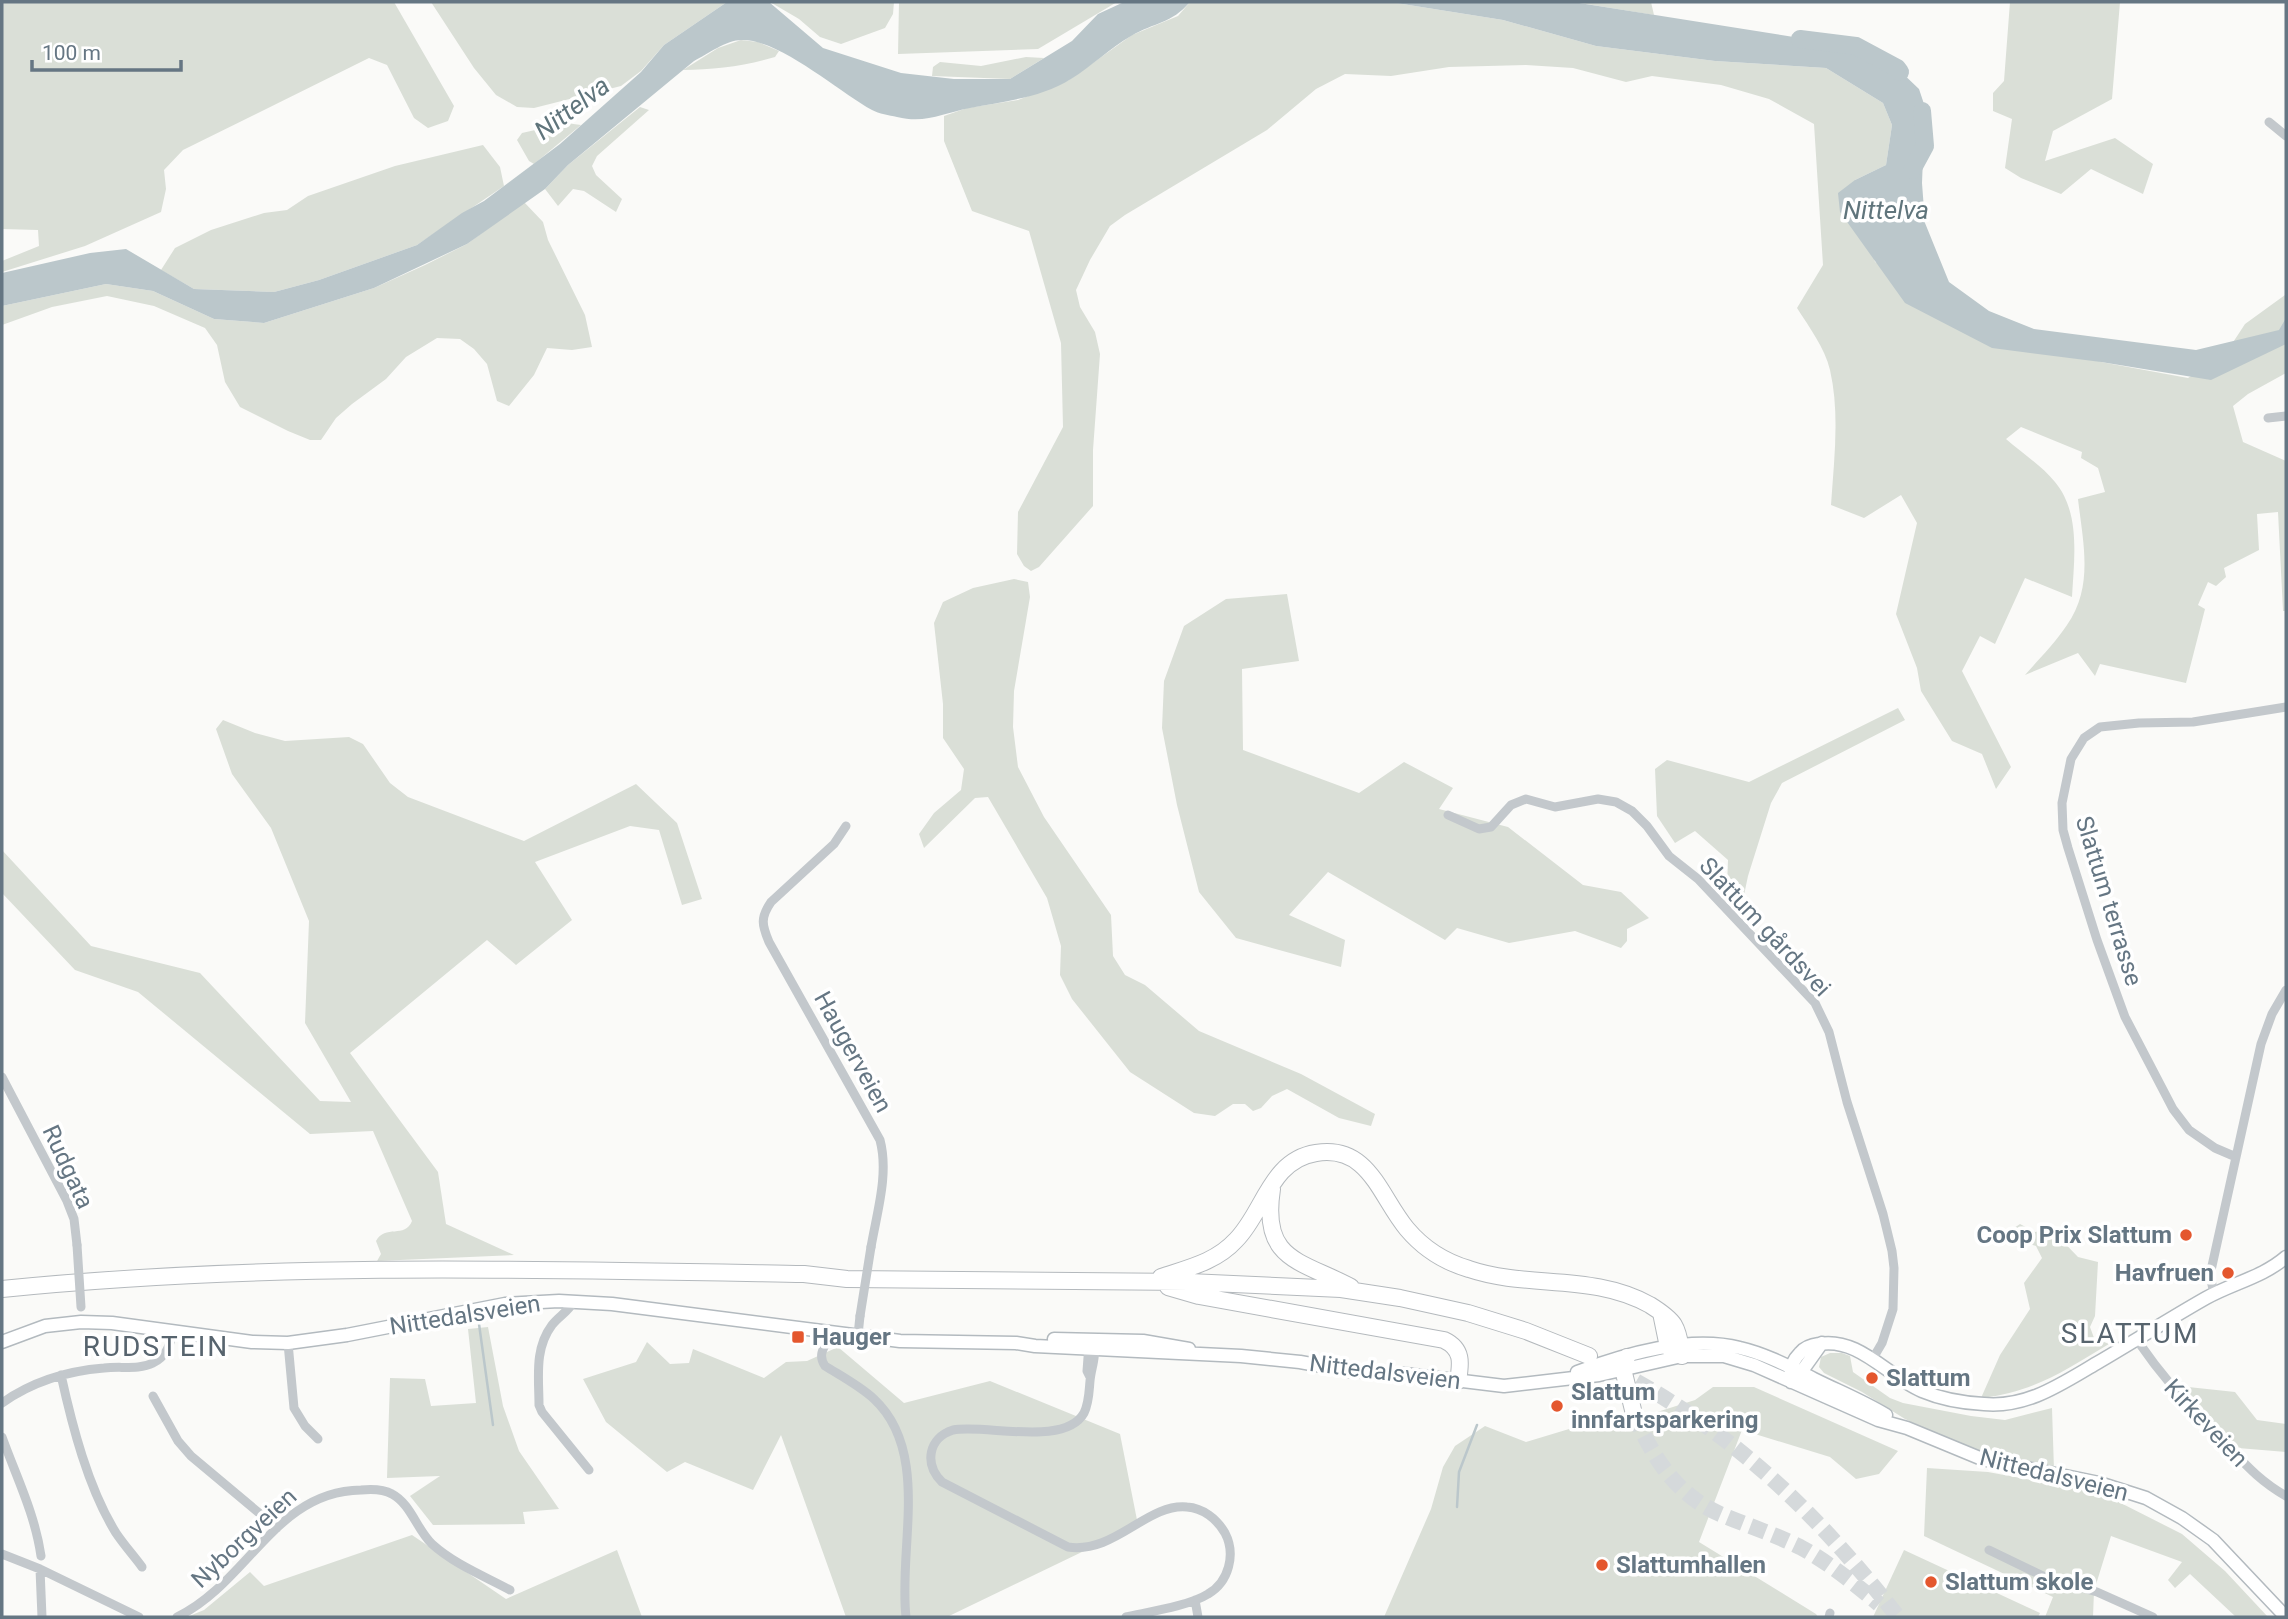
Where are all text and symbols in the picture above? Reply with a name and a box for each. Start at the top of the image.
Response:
scale bar [32,28,180,72]
text: 100 m [42,41,101,65]
water label: Nittelva [529,70,615,146]
water label: Nittelva [1843,195,1929,225]
street label: Slattum terrasse [2070,813,2148,989]
street label: Slattum gårdsvei [1694,852,1836,1002]
street label: Haugerveien [808,987,898,1117]
street label: Rudgata [37,1121,99,1213]
place label: Coop Prix Slattum [1977,1221,2172,1249]
marker: Coop Prix Slattum [2178,1227,2194,1243]
place label: Havfruen [2115,1259,2214,1287]
marker: Havfruen [2220,1265,2236,1281]
street label: Nittedalsveien [388,1289,542,1341]
district label: SLATTUM [2061,1317,2199,1350]
place label: Hauger [812,1323,891,1351]
marker: Hauger [790,1329,806,1345]
district label: RUDSTEIN [83,1330,229,1363]
street label: Nittedalsveien [1308,1349,1462,1395]
place label: Slattum [1886,1364,1970,1392]
marker: Slattum [1864,1370,1880,1386]
street label: Kirkeveien [2158,1373,2254,1473]
place label: Slattum innfartsparkering [1571,1378,1759,1434]
marker: Slattum innfartsparkering [1549,1398,1565,1414]
street label: Nittedalsveien [1977,1443,2131,1507]
street label: Nyborgveien [186,1482,302,1594]
place label: Slattumhallen [1616,1551,1766,1579]
marker: Slattumhallen [1594,1557,1610,1573]
place label: Slattum skole [1945,1568,2093,1596]
marker: Slattum skole [1923,1574,1939,1590]

